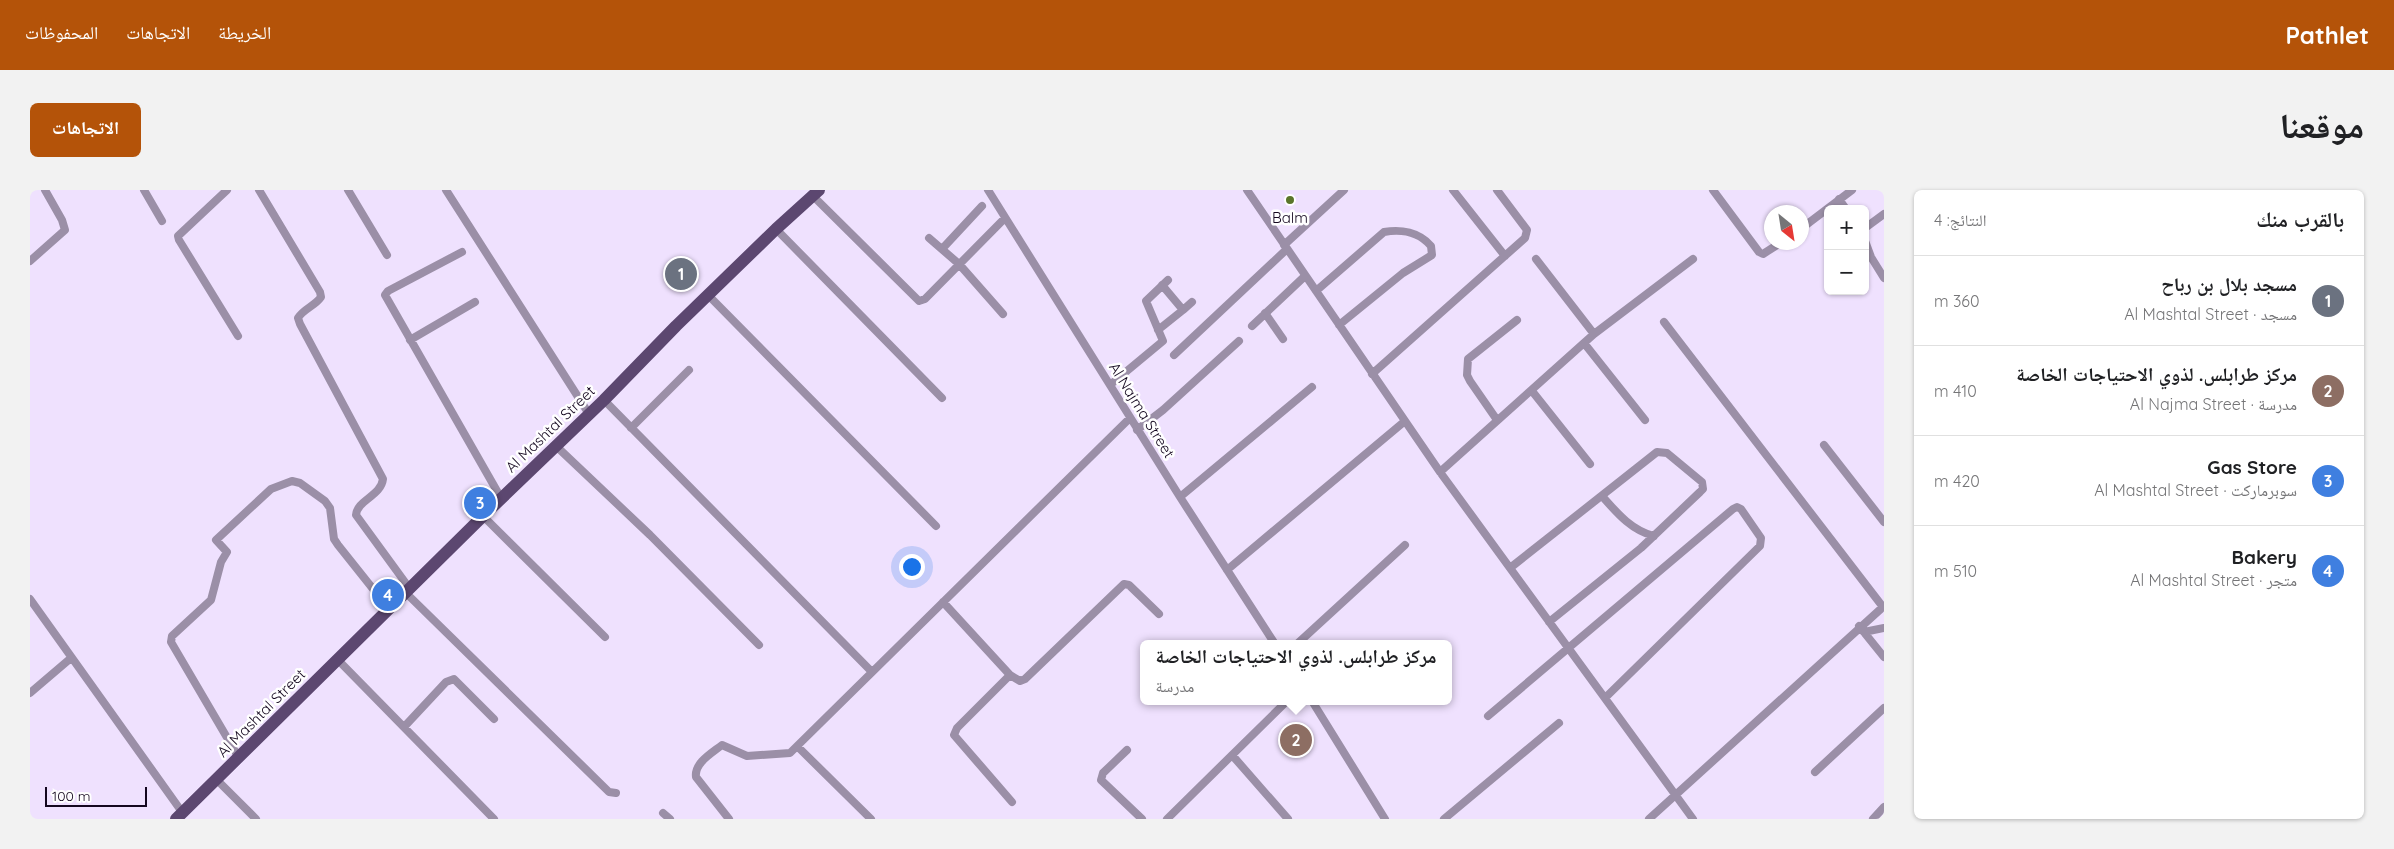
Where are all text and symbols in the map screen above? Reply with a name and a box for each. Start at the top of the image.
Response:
text: Pathlet [2285,20,2369,50]
text: المحفوظات [25,21,98,44]
text: الاتجاهات [126,21,190,44]
text: الخريطة [218,21,271,44]
button: الاتجاهات [30,103,141,157]
text: موقعنا [2279,103,2364,147]
marker: Balm [1284,194,1296,206]
north arrow [1764,205,1809,250]
map controls [1824,205,1869,295]
button: + [1824,205,1869,250]
text: بالقرب منك [2256,206,2344,232]
place label: Balm [1272,208,1308,227]
text: النتائج: 4 [1934,210,1987,230]
button: − [1824,250,1869,295]
pin: 1 [665,255,697,293]
text: مسجد بلال بن رباح [2161,272,2297,296]
text: 360 m [1934,291,1979,311]
text: 1 [2325,291,2331,311]
text: مسجد · Al Mashtal Street [2124,304,2297,324]
street label: Al Najma Street [1105,359,1179,461]
text: مركز طرابلس. لذوي الاحتياجات الخاصة [2016,362,2297,386]
text: 410 m [1934,381,1977,401]
text: 2 [2323,381,2333,401]
street label: Al Mashtal Street [501,382,599,476]
text: مدرسة · Al Najma Street [2130,394,2297,414]
text: Gas Store [2207,455,2297,479]
text: 420 m [1934,471,1980,491]
text: 3 [2324,471,2332,491]
text: سوبرماركت · Al Mashtal Street [2094,480,2297,500]
pin: 3 [464,484,496,522]
text: Bakery [2232,545,2297,569]
your location [899,554,925,580]
text: 510 m [1934,561,1977,581]
text: 4 [2323,561,2333,581]
text: متجر · Al Mashtal Street [2130,570,2297,590]
pin: 4 [372,576,404,614]
popup [1140,640,1452,705]
text: مركز طرابلس. لذوي الاحتياجات الخاصة [1156,644,1436,668]
street label: Al Mashtal Street [213,665,309,761]
text: مدرسة [1156,676,1194,696]
pin: 2 [1280,721,1312,759]
scale bar [45,784,148,807]
text: 100 m [52,787,90,805]

